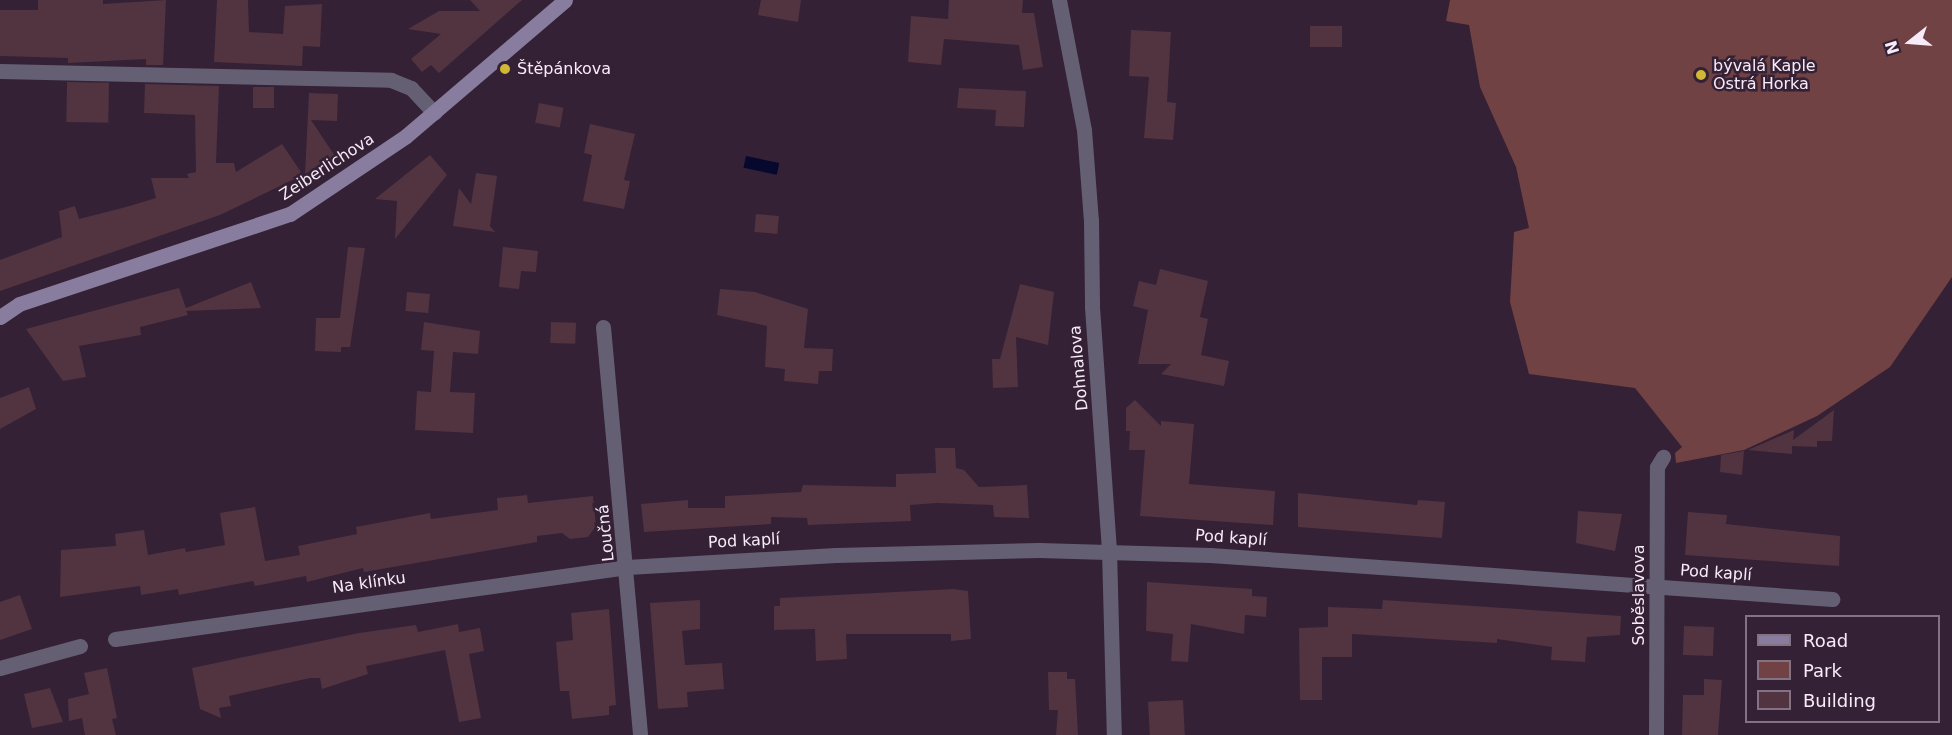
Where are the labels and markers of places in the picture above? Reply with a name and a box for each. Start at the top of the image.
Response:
place label: bývalá Kaple Ostrá Horka [1713,56,1816,94]
place label: Štěpánkova [517,59,611,79]
marker: Štěpánkova [498,62,512,76]
marker: bývalá Kaple Ostrá Horka [1694,68,1708,82]

